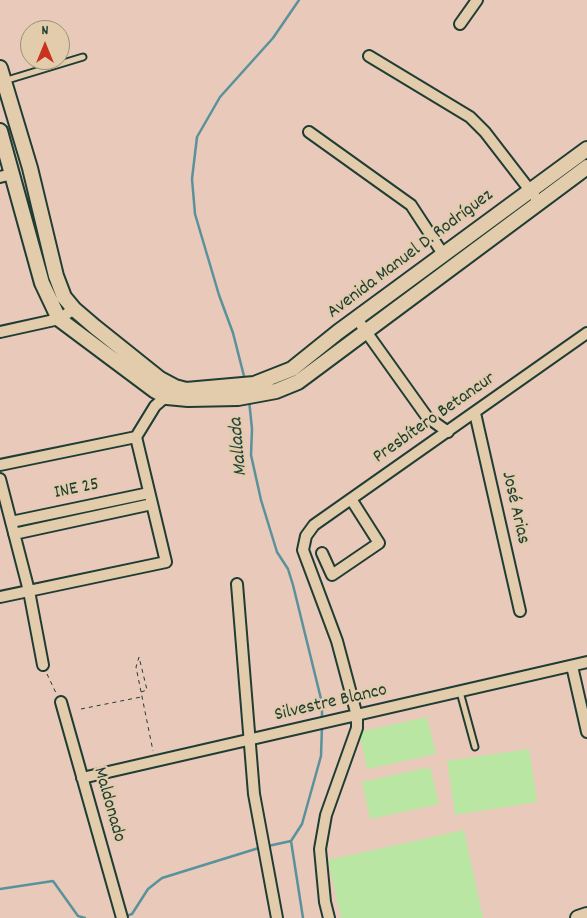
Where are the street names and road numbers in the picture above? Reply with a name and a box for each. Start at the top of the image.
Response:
street label: Avenida Manuel D. Rodríguez [324,185,498,325]
street label: Presbítero Betancur [370,368,500,470]
street label: José Arias [495,470,533,546]
street label: INE 25 [52,474,102,506]
street label: Silvestre Blanco [273,680,389,728]
street label: Maldonado [86,765,130,845]

